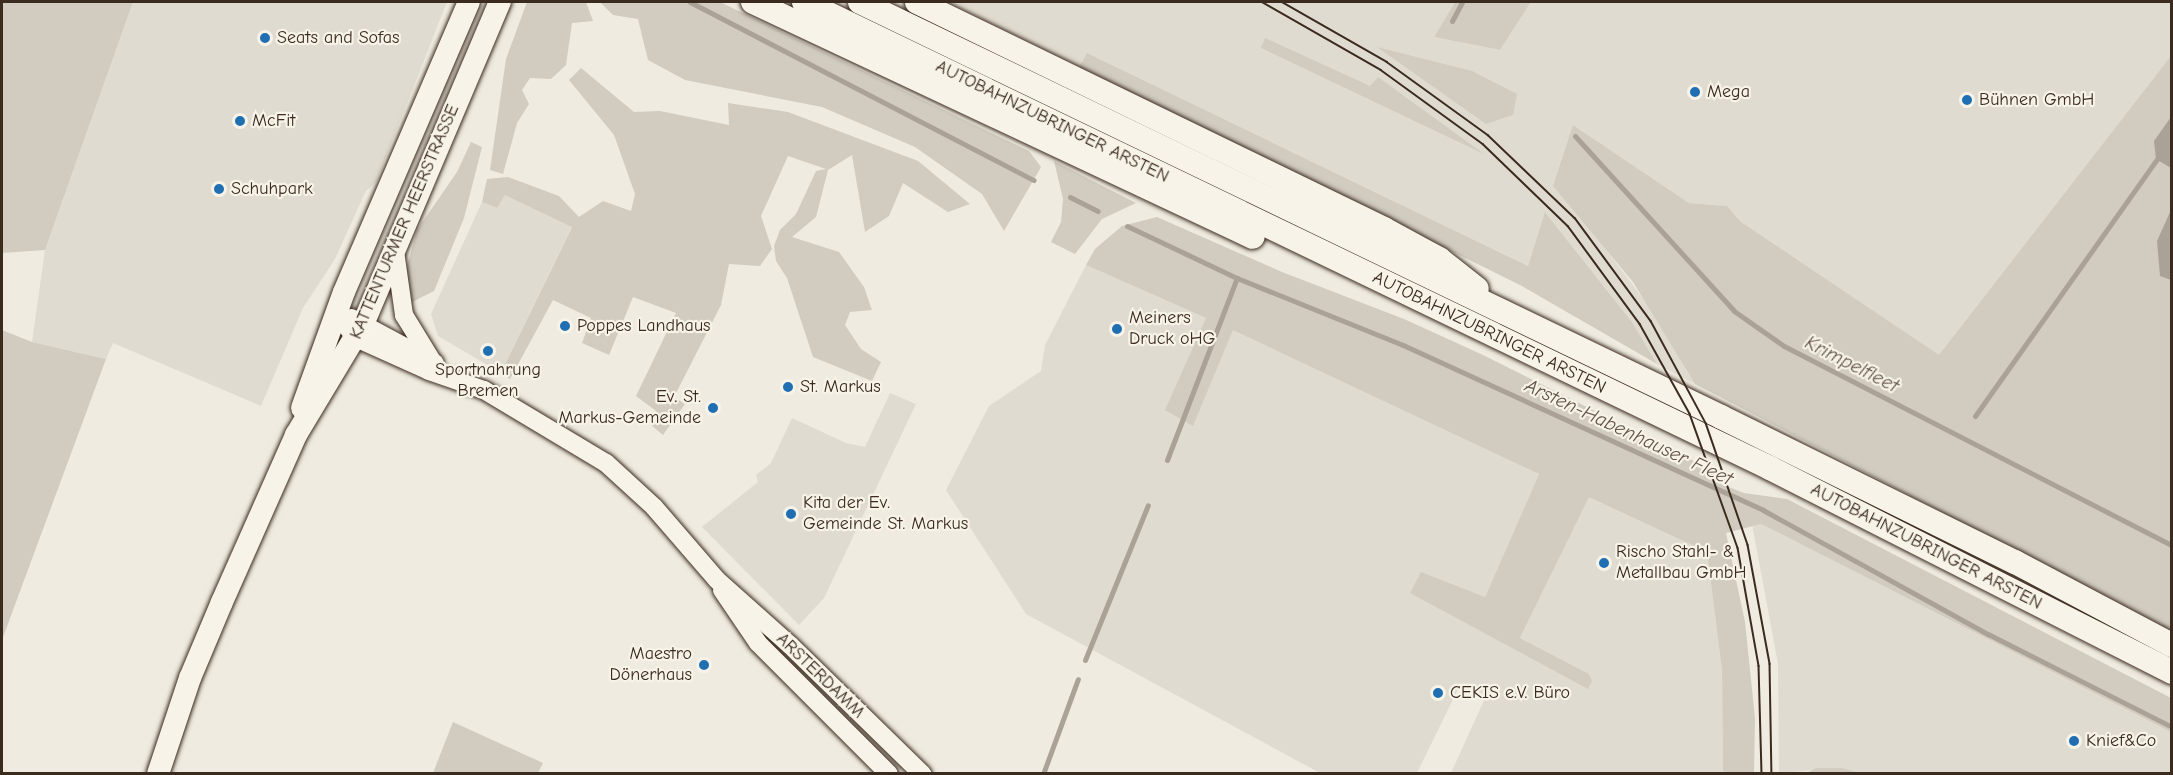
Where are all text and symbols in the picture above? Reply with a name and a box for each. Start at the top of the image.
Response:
place label: Seats and Sofas [277,27,400,49]
marker: Seats and Sofas [258,31,272,45]
street label: AUTOBAHNZUBRINGER ARSTEN [932,56,1172,188]
place label: Mega [1707,81,1750,103]
marker: Mega [1688,85,1702,99]
place label: Bühnen GmbH [1979,89,2094,111]
marker: Bühnen GmbH [1960,93,1974,107]
street label: KATTENTURMER HEERSTRASSE [346,101,464,343]
place label: McFit [252,110,295,132]
marker: McFit [233,114,247,128]
place label: Schuhpark [231,178,313,200]
marker: Schuhpark [212,182,226,196]
street label: AUTOBAHNZUBRINGER ARSTEN [1369,267,1609,399]
place label: Meiners Druck oHG [1129,308,1215,350]
place label: Poppes Landhaus [577,315,711,337]
marker: Poppes Landhaus [558,319,572,333]
marker: Meiners Druck oHG [1110,322,1124,336]
water label: Krimpelfleet [1801,330,1903,398]
marker: Sportnahrung Bremen [481,344,495,358]
place label: Sportnahrung Bremen [435,360,541,403]
water label: Arsten-Habenhauser Fleet [1521,373,1737,491]
place label: St. Markus [800,376,881,398]
marker: St. Markus [781,380,795,394]
place label: Ev. St. Markus-Gemeinde [558,387,701,430]
marker: Ev. St. Markus-Gemeinde [706,401,720,415]
street label: AUTOBAHNZUBRINGER ARSTEN [1807,479,2045,615]
place label: Kita der Ev. Gemeinde St. Markus [803,493,968,536]
marker: Kita der Ev. Gemeinde St. Markus [784,507,798,521]
place label: Rischo Stahl- & Metallbau GmbH [1616,542,1746,584]
marker: Rischo Stahl- & Metallbau GmbH [1597,556,1611,570]
street label: ARSTERDAMM [771,629,869,723]
place label: Maestro Dönerhaus [609,644,692,686]
marker: Maestro Dönerhaus [697,658,711,672]
place label: CEKIS e.V. Büro [1450,682,1570,704]
marker: CEKIS e.V. Büro [1431,686,1445,700]
place label: Knief&Co [2086,730,2156,752]
marker: Knief&Co [2067,734,2081,748]

